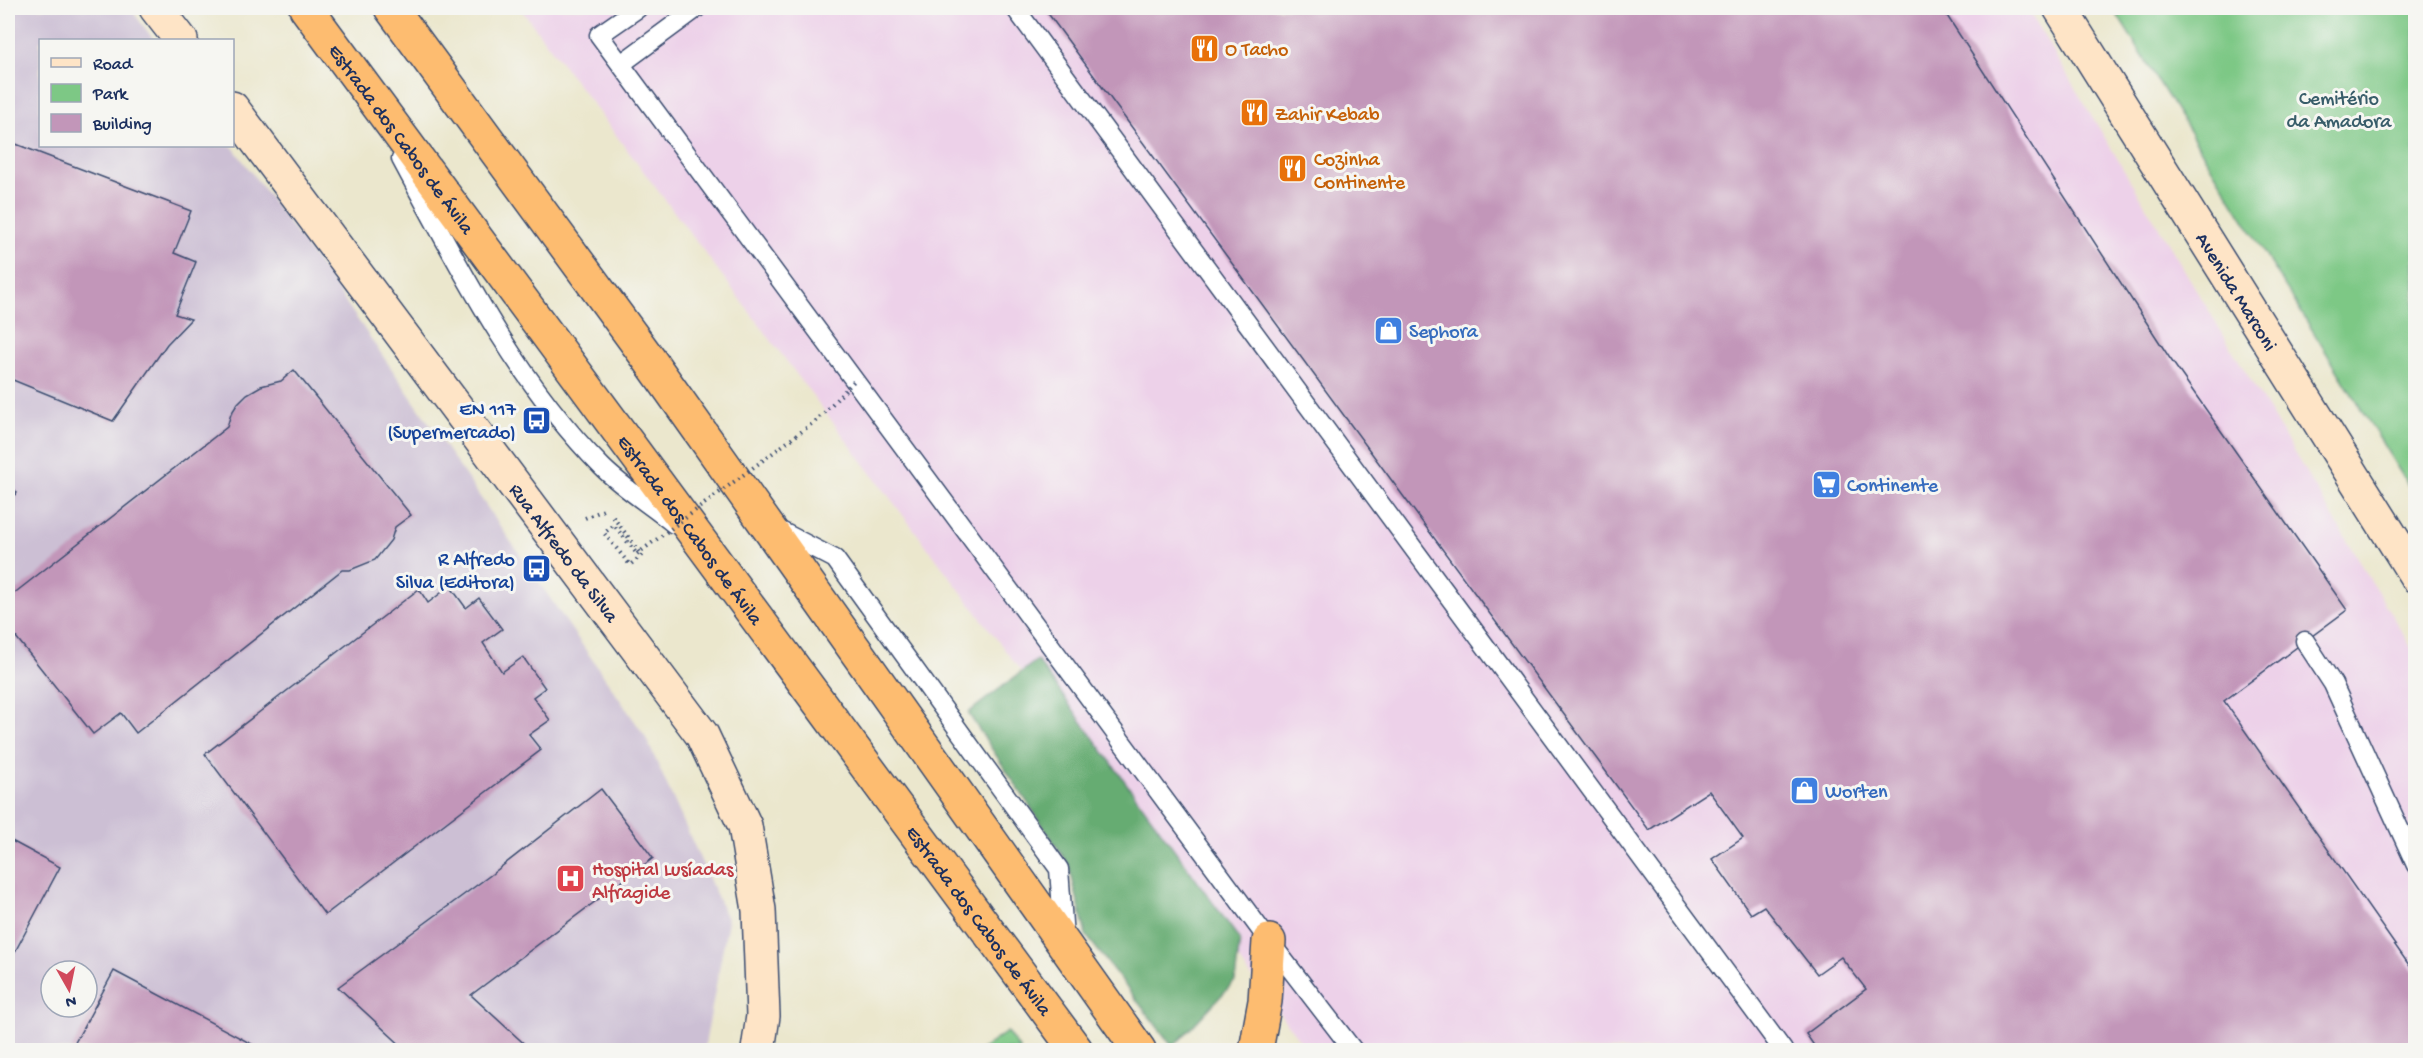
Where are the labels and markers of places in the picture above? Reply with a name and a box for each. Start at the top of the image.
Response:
restaurant icon: O Tacho [1188,32,1220,64]
place label: O Tacho [1225,40,1289,63]
restaurant icon: Zahir Kebab [1238,97,1270,129]
place label: Zahir Kebab [1275,105,1380,128]
place label: Cozinha Continente [1314,150,1406,196]
restaurant icon: Cozinha Continente [1277,153,1309,185]
shop icon: Sephora [1372,314,1404,346]
place label: Sephora [1409,322,1479,345]
place label: EN 117 (Supermercado) [387,400,517,446]
bus stop icon: EN 117 (Supermercado) [521,404,553,436]
supermarket icon: Continente [1810,468,1842,500]
place label: Continente [1847,476,1939,499]
place label: R Alfredo Silva (Editora) [396,550,515,596]
bus stop icon: R Alfredo Silva (Editora) [520,553,552,585]
shop icon: Worten [1788,774,1820,806]
place label: Worten [1825,782,1888,805]
place label: Hospital Lusíadas Alfragide [592,860,734,906]
hospital icon: Hospital Lusíadas Alfragide [555,863,587,895]

